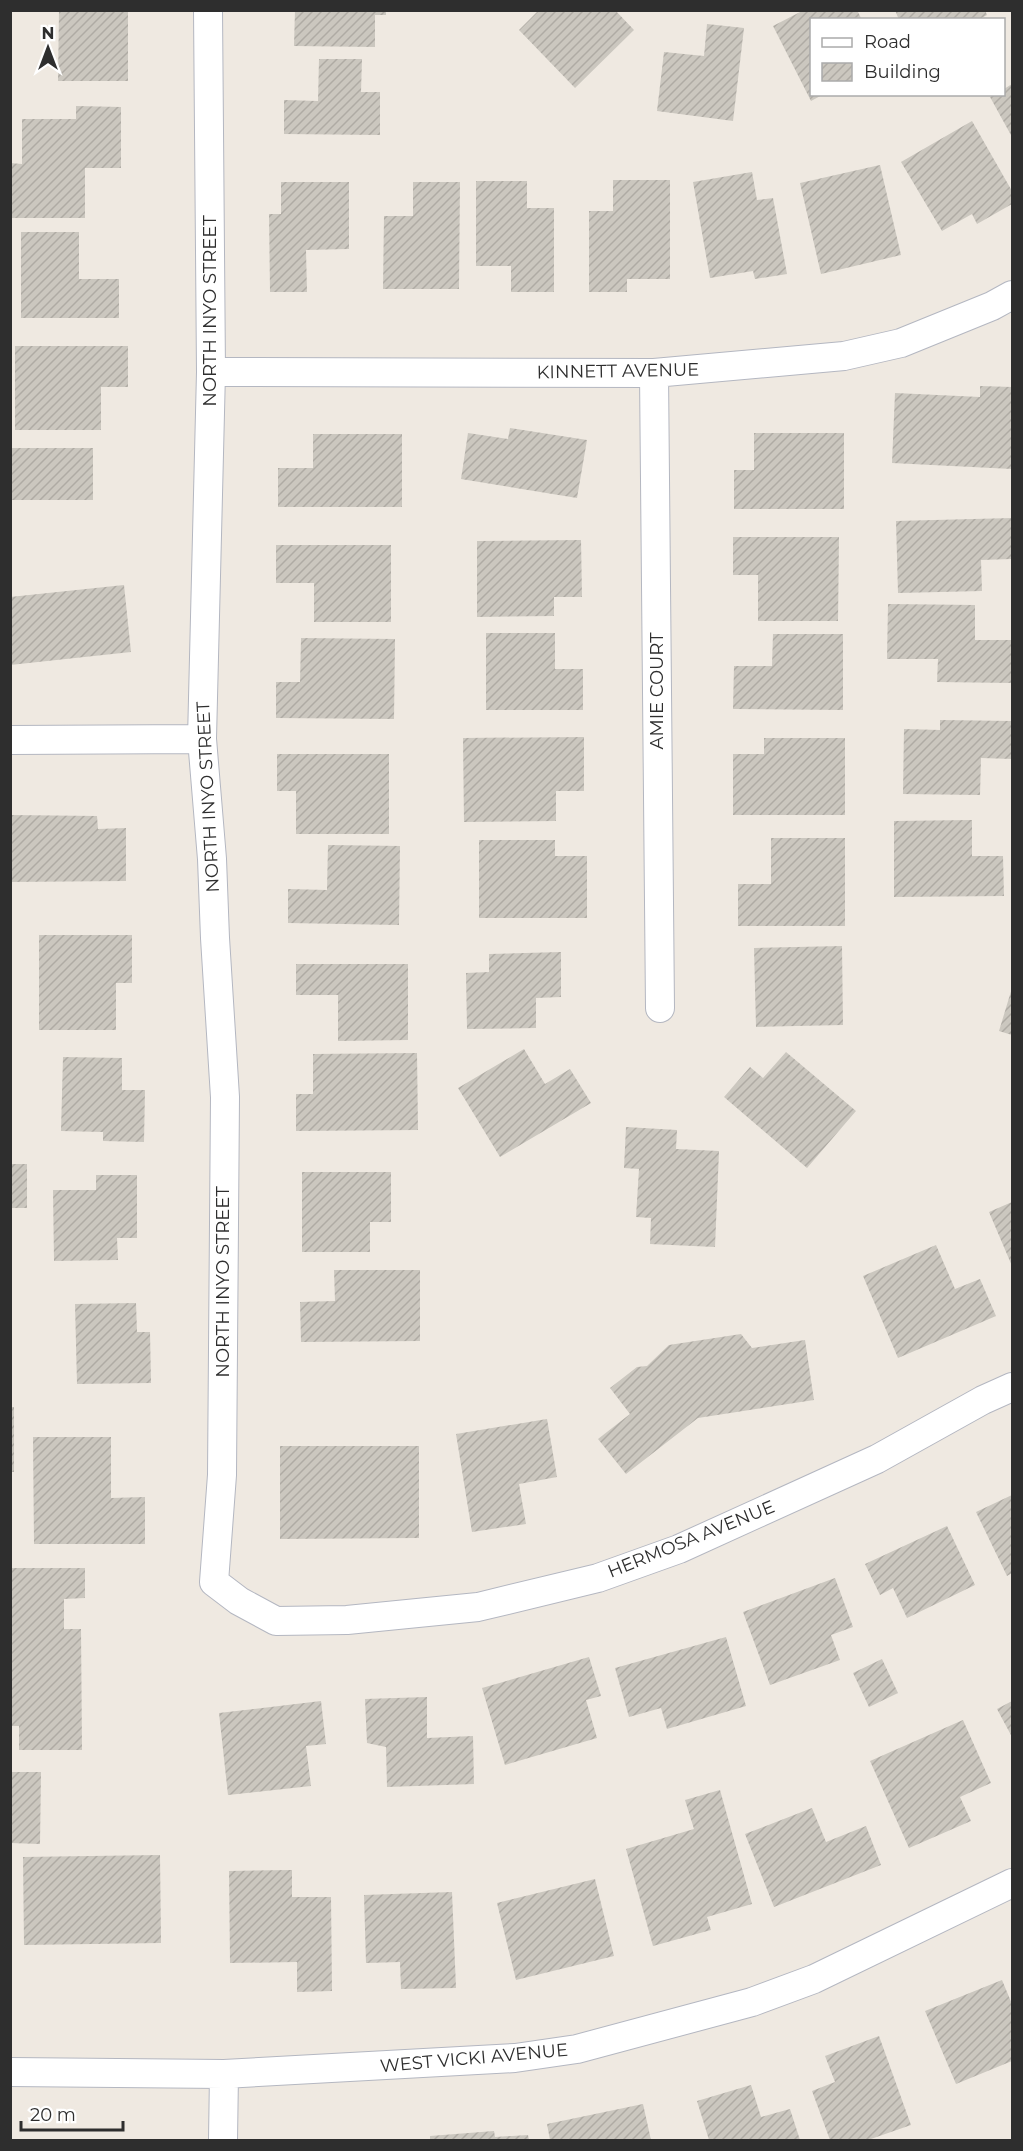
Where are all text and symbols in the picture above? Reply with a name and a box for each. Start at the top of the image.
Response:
north arrow [18,18,78,78]
legend [810,18,1005,96]
text: N [42,24,54,43]
text: Road [864,31,911,53]
text: Building [864,61,941,83]
street label: NORTH INYO STREET [199,215,221,407]
street label: KINNETT AVENUE [537,359,699,383]
street label: AMIE COURT [646,632,668,749]
street label: NORTH INYO STREET [192,700,224,893]
street label: NORTH INYO STREET [212,1186,234,1378]
street label: HERMOSA AVENUE [604,1495,778,1583]
street label: WEST VICKI AVENUE [379,2039,569,2077]
scale bar [21,2094,123,2132]
text: 20 m [30,2104,76,2126]

